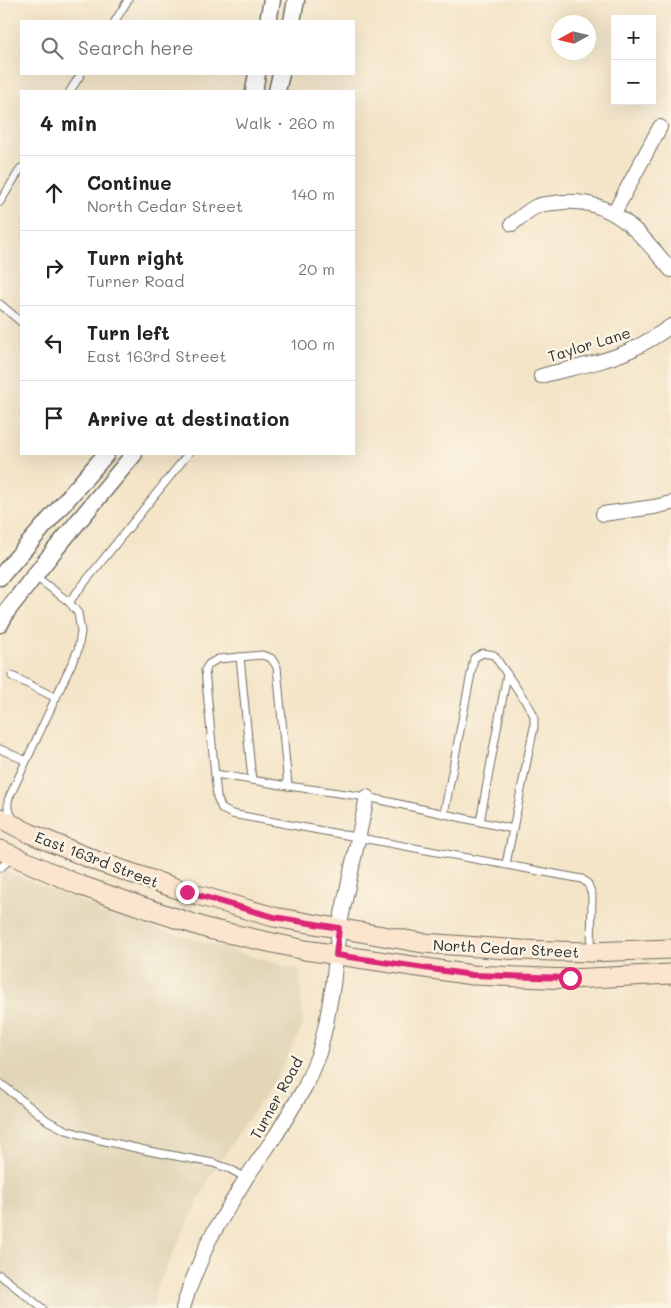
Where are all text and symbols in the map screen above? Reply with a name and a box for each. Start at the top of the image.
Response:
north arrow [551,15,596,60]
map controls [611,15,656,105]
button: + [611,15,656,60]
search box [20,20,355,75]
icon: search [38,34,66,62]
text: Search here [78,35,194,60]
button: − [611,60,656,105]
text: 4 min [40,109,97,136]
text: Walk · 260 m [235,112,335,133]
text: Continue [87,170,172,195]
icon: ahead [40,179,68,207]
text: 140 m [291,183,335,204]
text: North Cedar Street [87,195,243,216]
text: Turn right [87,245,184,270]
icon: right [40,254,68,282]
text: 20 m [298,258,335,279]
text: Turner Road [87,270,184,291]
text: Turn left [87,320,170,345]
street label: Taylor Lane [545,322,633,366]
icon: left [40,329,68,357]
text: 100 m [290,333,335,354]
text: East 163rd Street [87,345,227,366]
icon: arrive [40,404,68,432]
text: Arrive at destination [87,406,290,431]
street label: East 163rd Street [32,826,162,892]
route end [176,881,199,904]
street label: North Cedar Street [432,934,580,962]
route start [559,967,582,990]
street label: Turner Road [245,1053,307,1143]

